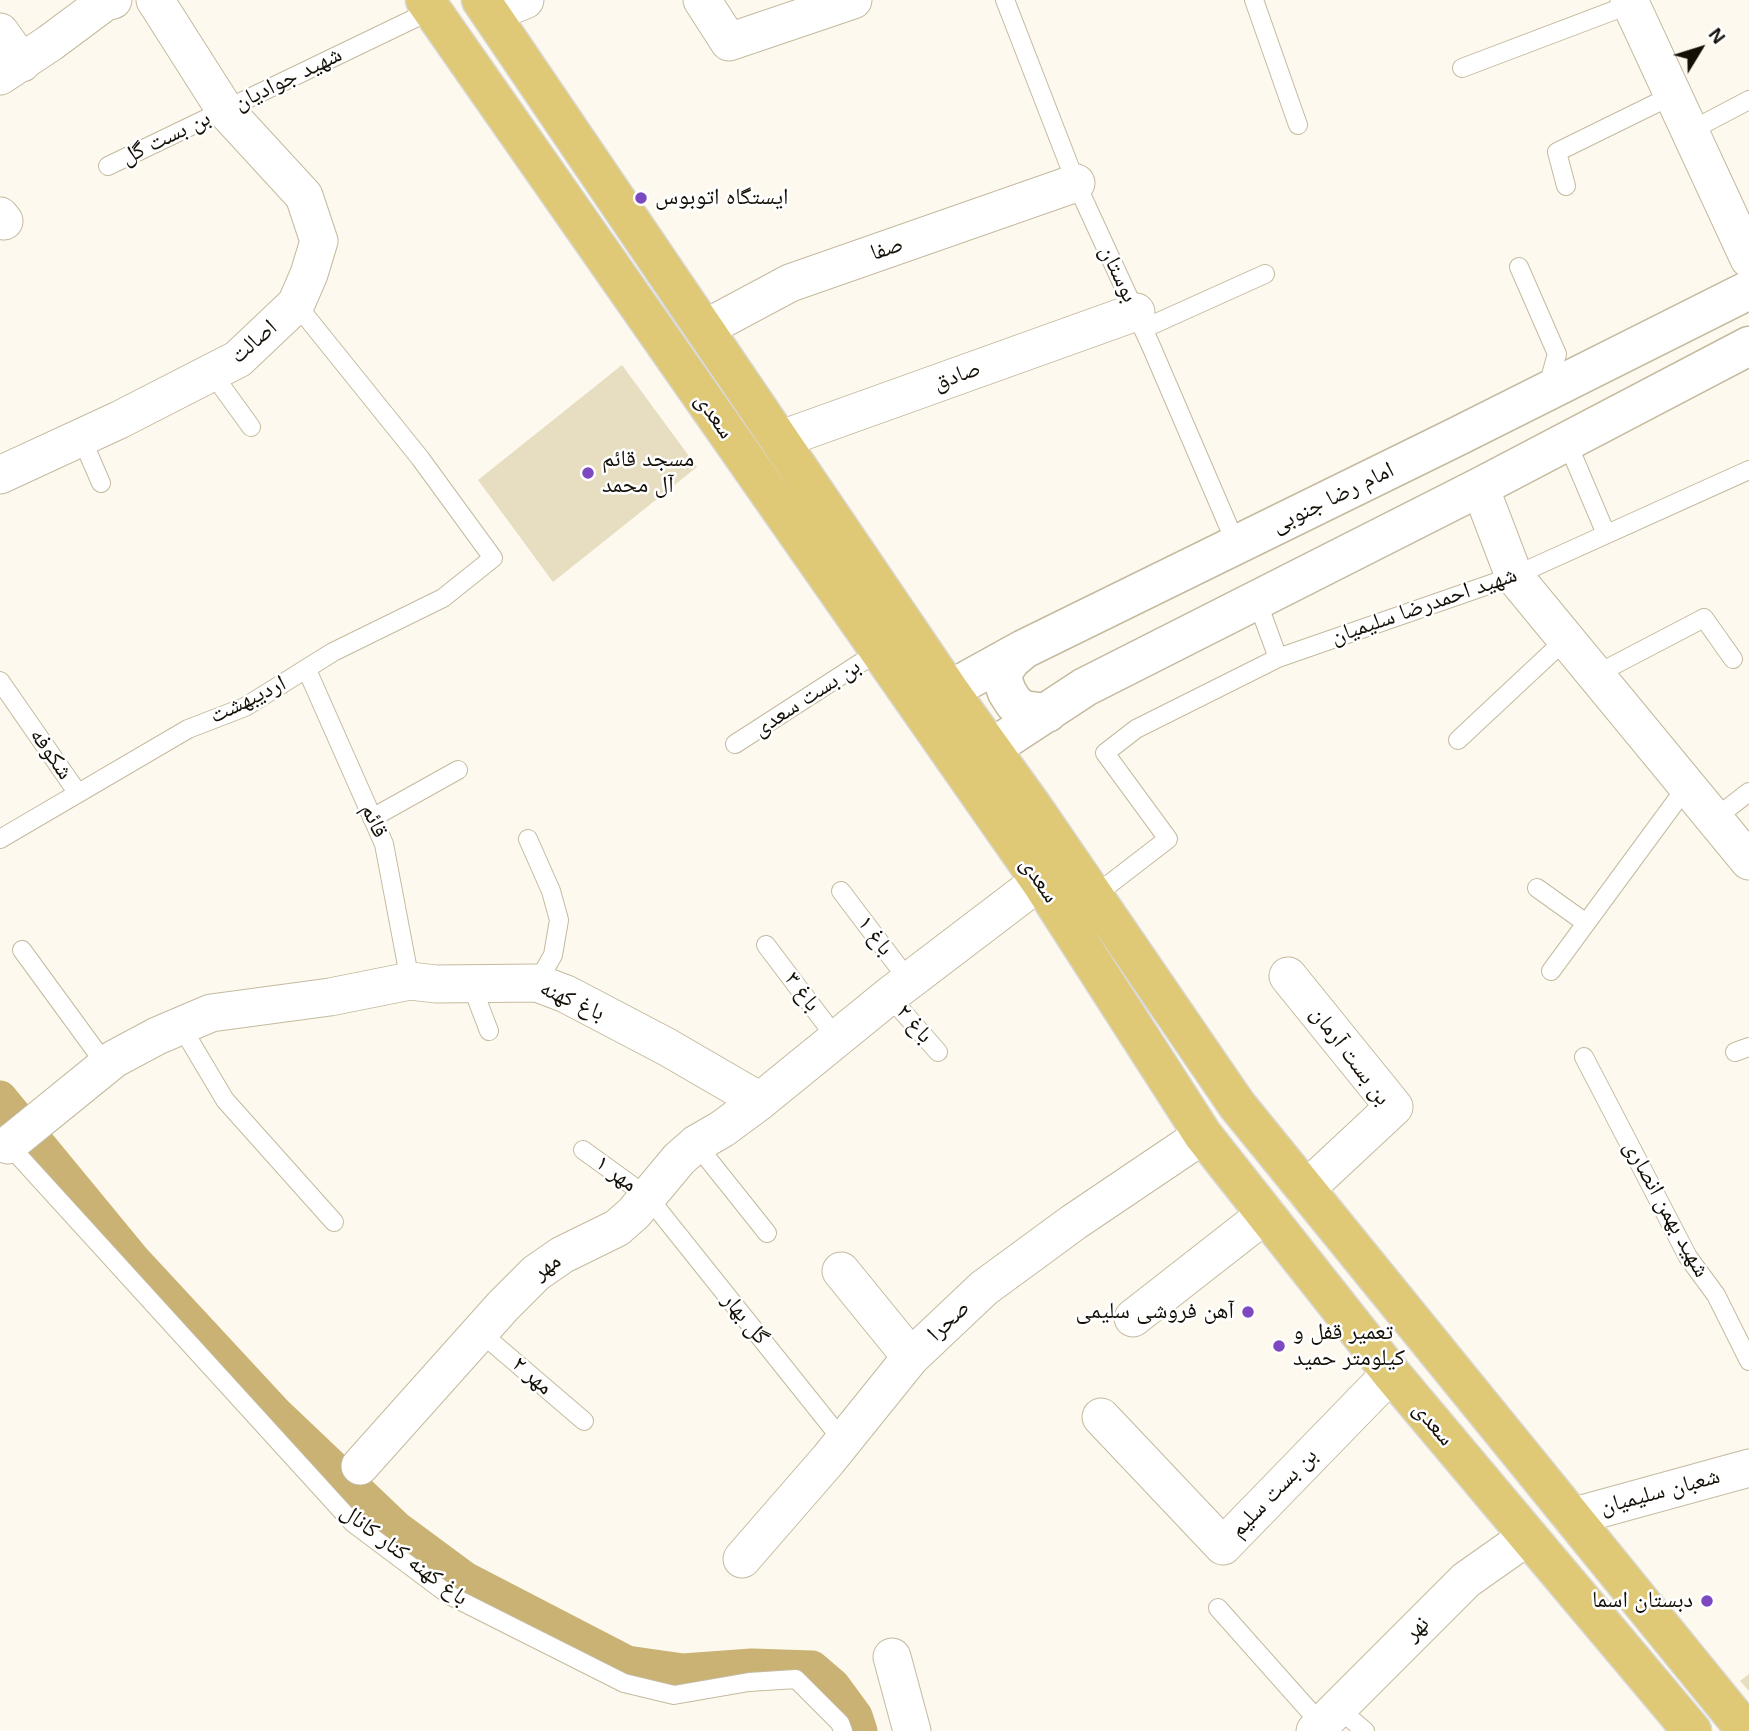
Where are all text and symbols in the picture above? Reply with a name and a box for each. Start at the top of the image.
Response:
north arrow [1665,14,1735,84]
text: N [1704,24,1729,48]
street label: شهید جوادیان [229,41,347,117]
street label: بن بست گل [117,105,215,171]
place label: ایستگاه اتوبوس [655,184,789,212]
marker: ایستگاه اتوبوس [633,190,649,206]
street label: صفا [867,231,907,267]
street label: بوستان [1093,241,1143,307]
street label: اصالت [225,314,283,370]
street label: صادق [930,355,984,397]
street label: سعدی [688,388,740,444]
place label: مسجد قائم آل محمد [602,446,694,500]
street label: امام رضا جنوبی [1267,456,1399,540]
marker: مسجد قائم آل محمد [580,465,596,481]
street label: شهید احمدرضا سلیمیان [1327,561,1521,651]
street label: بن بست سعدی [748,653,866,743]
street label: اردیبهشت [205,670,291,730]
street label: شکوفه [23,723,79,785]
street label: قائم [354,800,394,842]
street label: سعدی [1014,852,1064,908]
street label: باغ ۱ [851,911,899,961]
street label: باغ ۳ [778,967,826,1017]
street label: باغ کهنه [535,975,609,1027]
street label: باغ ۲ [890,999,938,1049]
street label: بن بست آرمان [1304,1001,1396,1111]
street label: شهید بهمن انصاری [1617,1136,1715,1282]
street label: مهر ۱ [590,1150,642,1198]
street label: مهر [527,1247,567,1287]
street label: گل بهار [716,1287,774,1351]
street label: صحرا [922,1294,976,1348]
place label: آهن فروشی سلیمی [1076,1298,1234,1326]
marker: آهن فروشی سلیمی [1240,1304,1256,1320]
place label: تعمیر قفل و کیلومتر حمید [1293,1319,1405,1373]
marker: تعمیر قفل و کیلومتر حمید [1271,1338,1287,1354]
street label: مهر ۲ [506,1351,558,1401]
street label: سعدی [1406,1396,1460,1452]
street label: بن بست سلیم [1224,1442,1324,1544]
street label: شعبان سلیمیان [1597,1463,1723,1521]
street label: باغ کهنه کنار کانال [335,1498,473,1612]
place label: دبستان اسما [1592,1587,1693,1615]
marker: دبستان اسما [1699,1593,1715,1609]
street label: نهر [1399,1611,1435,1647]

